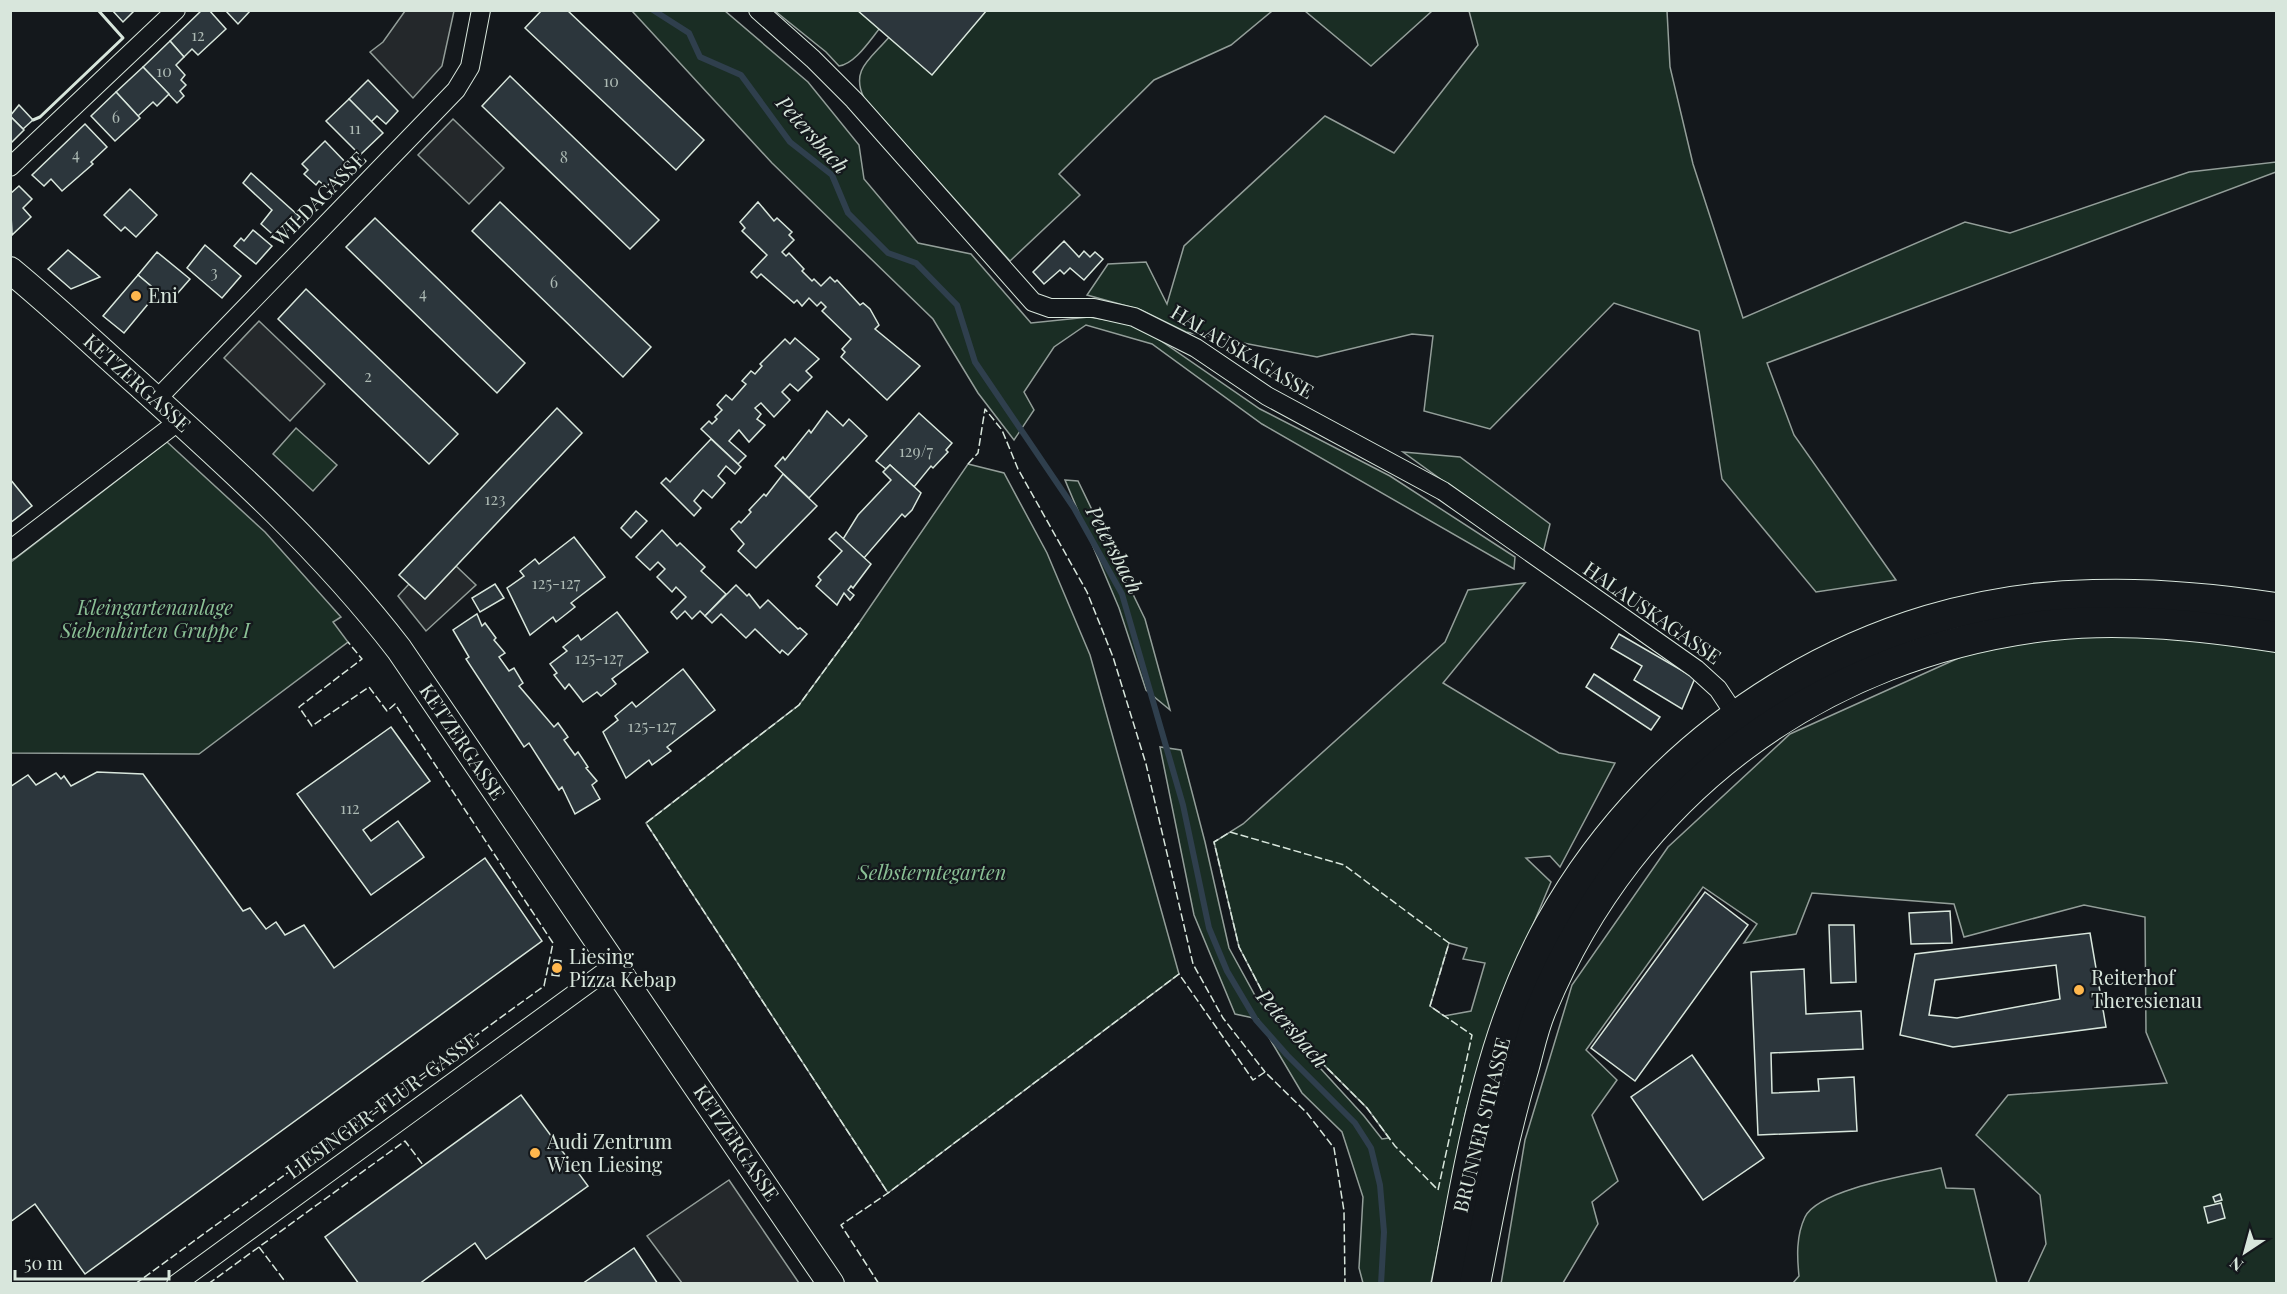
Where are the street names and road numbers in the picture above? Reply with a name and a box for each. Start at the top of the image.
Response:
street label: WILDAGASSE [264,145,371,252]
street label: HALAUSKAGASSE [1166,297,1319,404]
street label: KETZERGASSE [79,327,197,437]
street label: HALAUSKAGASSE [1579,554,1727,669]
street label: KETZERGASSE [414,678,512,805]
street label: LIESINGER-FLUR-GASSE [279,1026,483,1184]
street label: BRUNNER STRASSE [1446,1034,1515,1215]
street label: KETZERGASSE [688,1079,786,1206]

